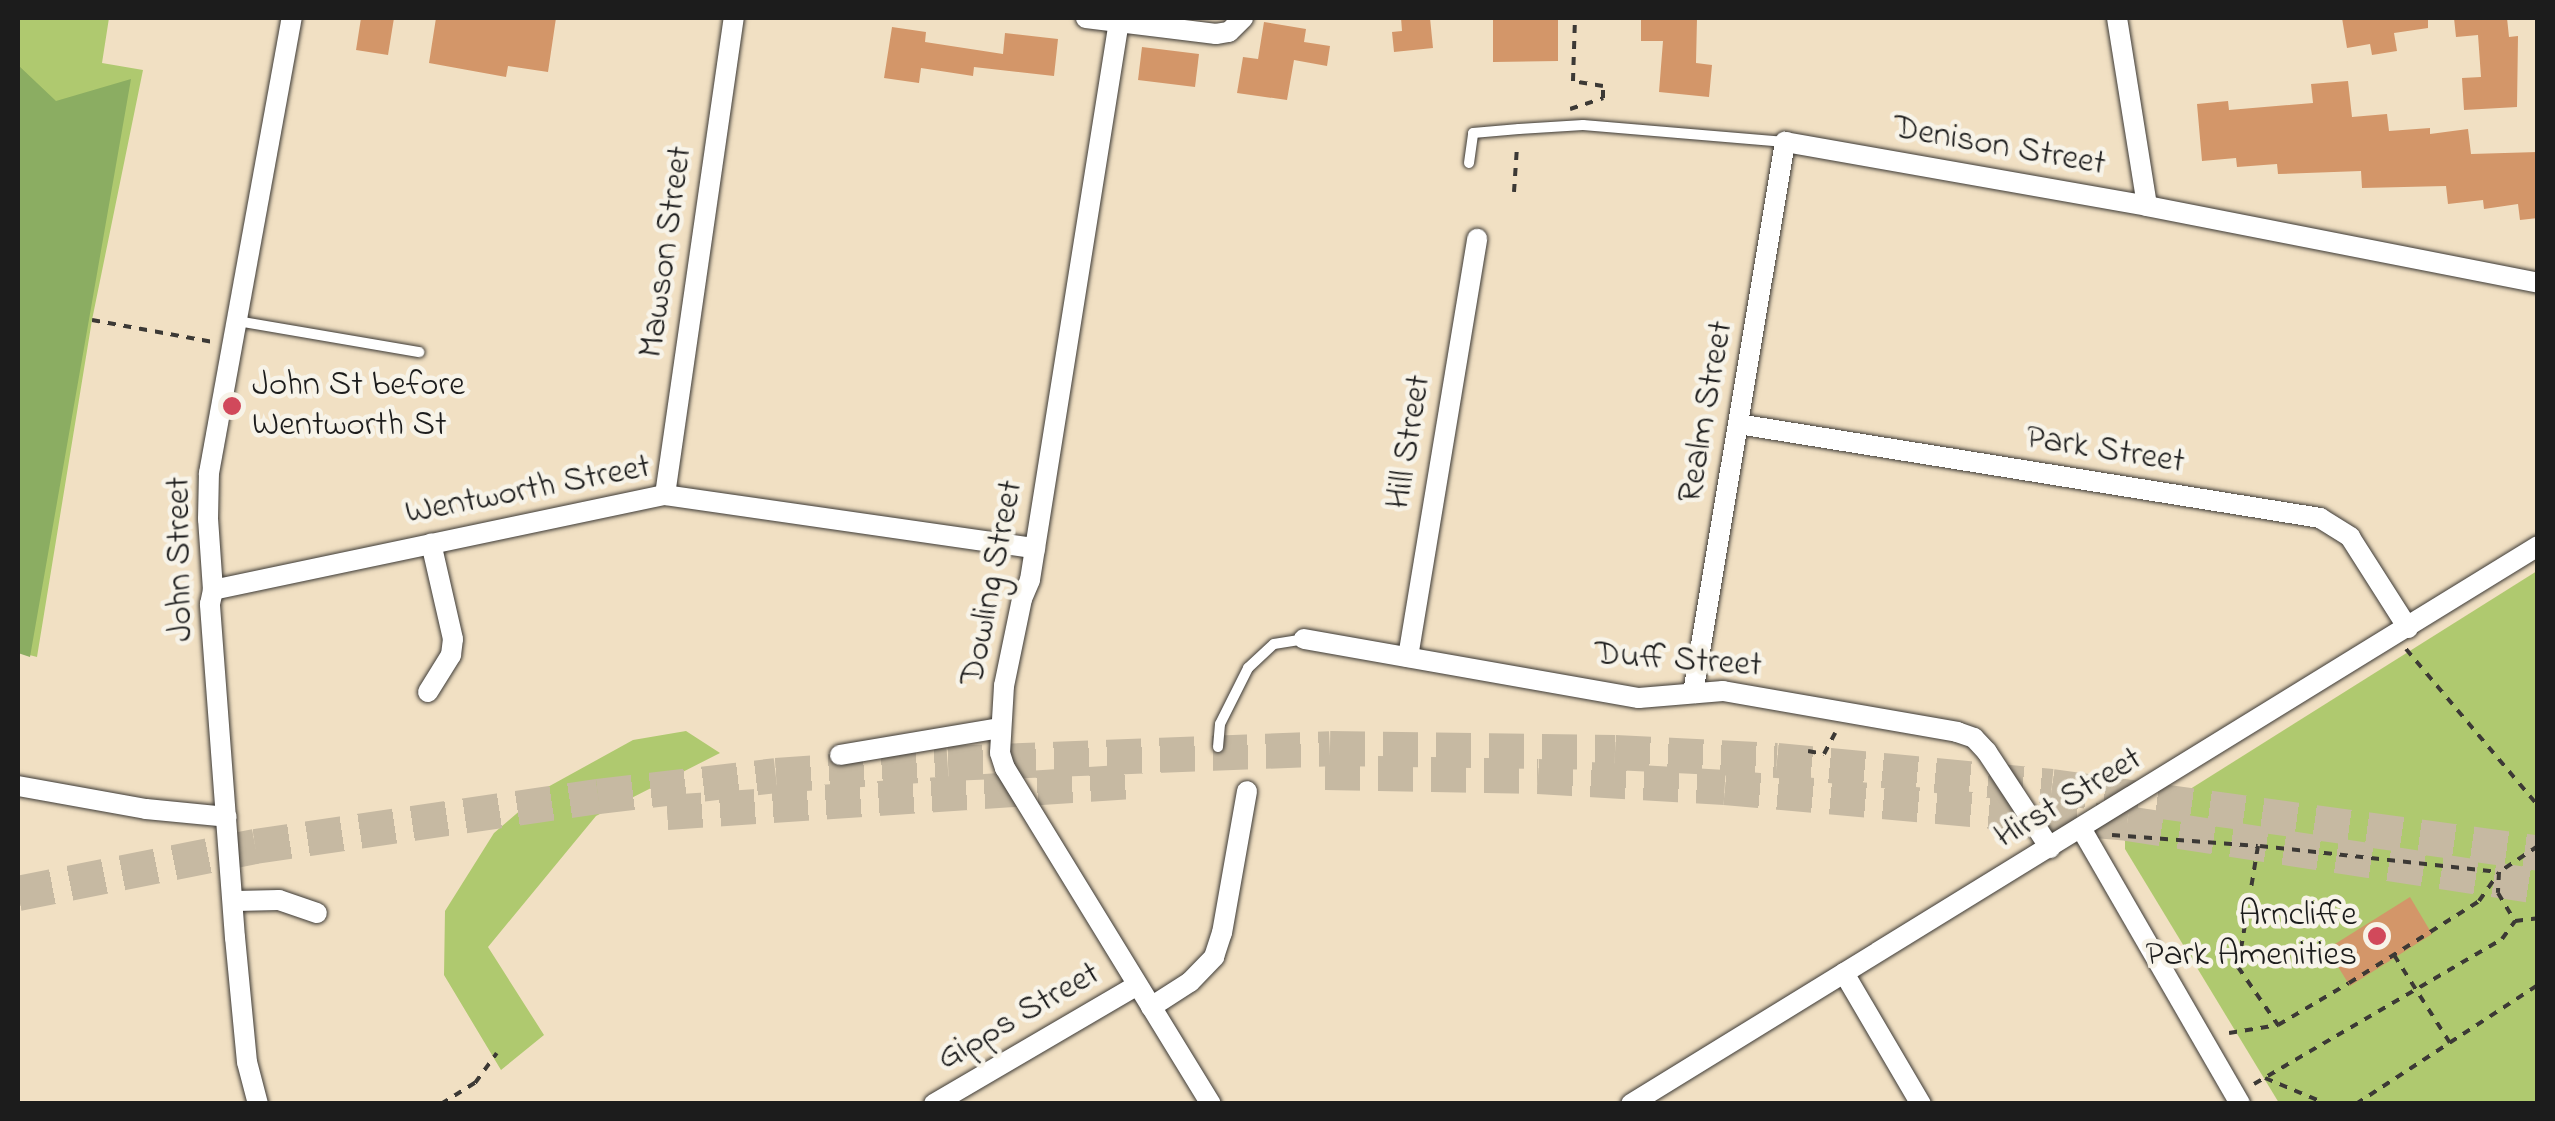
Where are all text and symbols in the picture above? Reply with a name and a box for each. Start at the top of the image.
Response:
street label: Denison Street [1889,108,2109,186]
street label: Mawson Street [631,143,703,361]
street label: Realm Street [1670,318,1744,506]
place label: John St before Wentworth St [252,365,465,447]
street label: Hill Street [1379,372,1441,512]
marker: John St before Wentworth St [221,395,243,417]
street label: Park Street [2023,418,2187,484]
street label: Wentworth Street [402,447,654,535]
street label: John Street [159,476,203,642]
street label: Dowling Street [953,477,1033,689]
street label: Duff Street [1593,634,1763,688]
street label: Hirst Street [1988,739,2150,859]
place label: Arncliffe Park Amenities [2145,895,2357,977]
marker: Arncliffe Park Amenities [2366,925,2388,947]
street label: Gipps Street [930,954,1108,1080]

